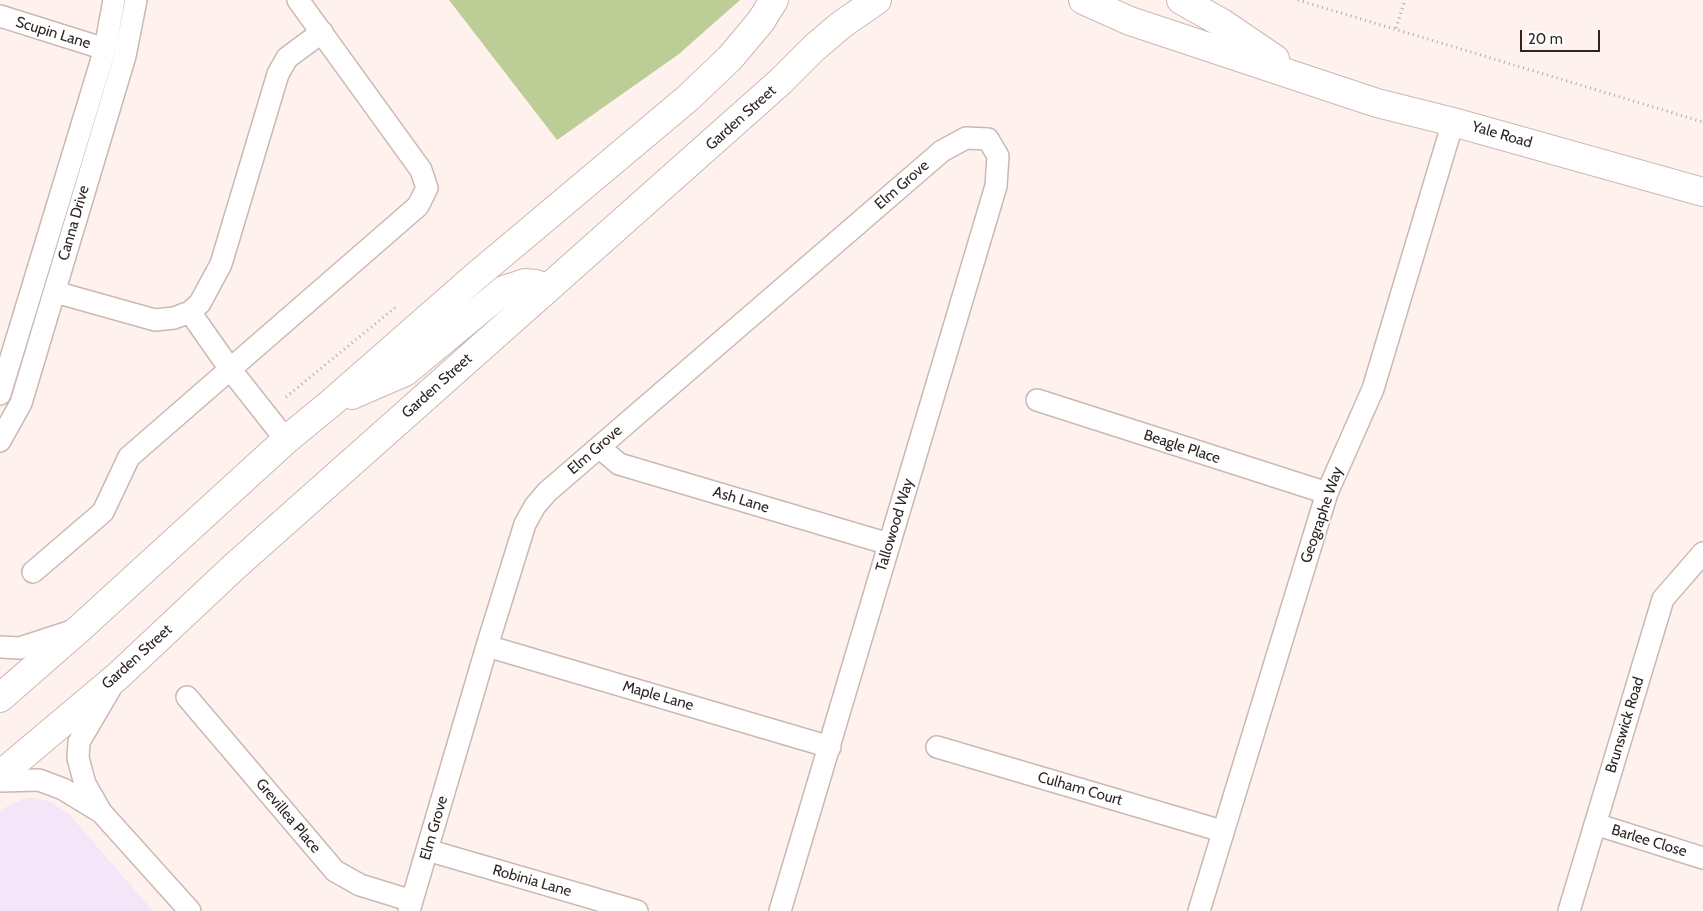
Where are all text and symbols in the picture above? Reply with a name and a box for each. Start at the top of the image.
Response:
street label: Scupin Lane [13,13,93,53]
scale bar [1523,20,1603,52]
text: 20 m [1528,30,1563,48]
street label: Garden Street [702,82,780,154]
street label: Yale Road [1470,118,1534,152]
street label: Elm Grove [871,157,933,213]
street label: Canna Drive [55,183,93,263]
street label: Garden Street [398,350,476,422]
street label: Elm Grove [564,422,626,478]
street label: Beagle Place [1141,426,1223,468]
street label: Geographe Way [1297,464,1347,566]
street label: Tallowood Way [872,476,918,574]
street label: Ash Lane [711,483,771,517]
street label: Garden Street [98,621,176,693]
street label: Brunswick Road [1602,675,1648,775]
street label: Maple Lane [620,677,696,715]
street label: Culham Court [1036,768,1124,810]
street label: Grevillea Place [252,775,324,857]
street label: Elm Grove [416,794,452,862]
street label: Barlee Close [1609,821,1689,861]
street label: Robinia Lane [490,861,574,901]

